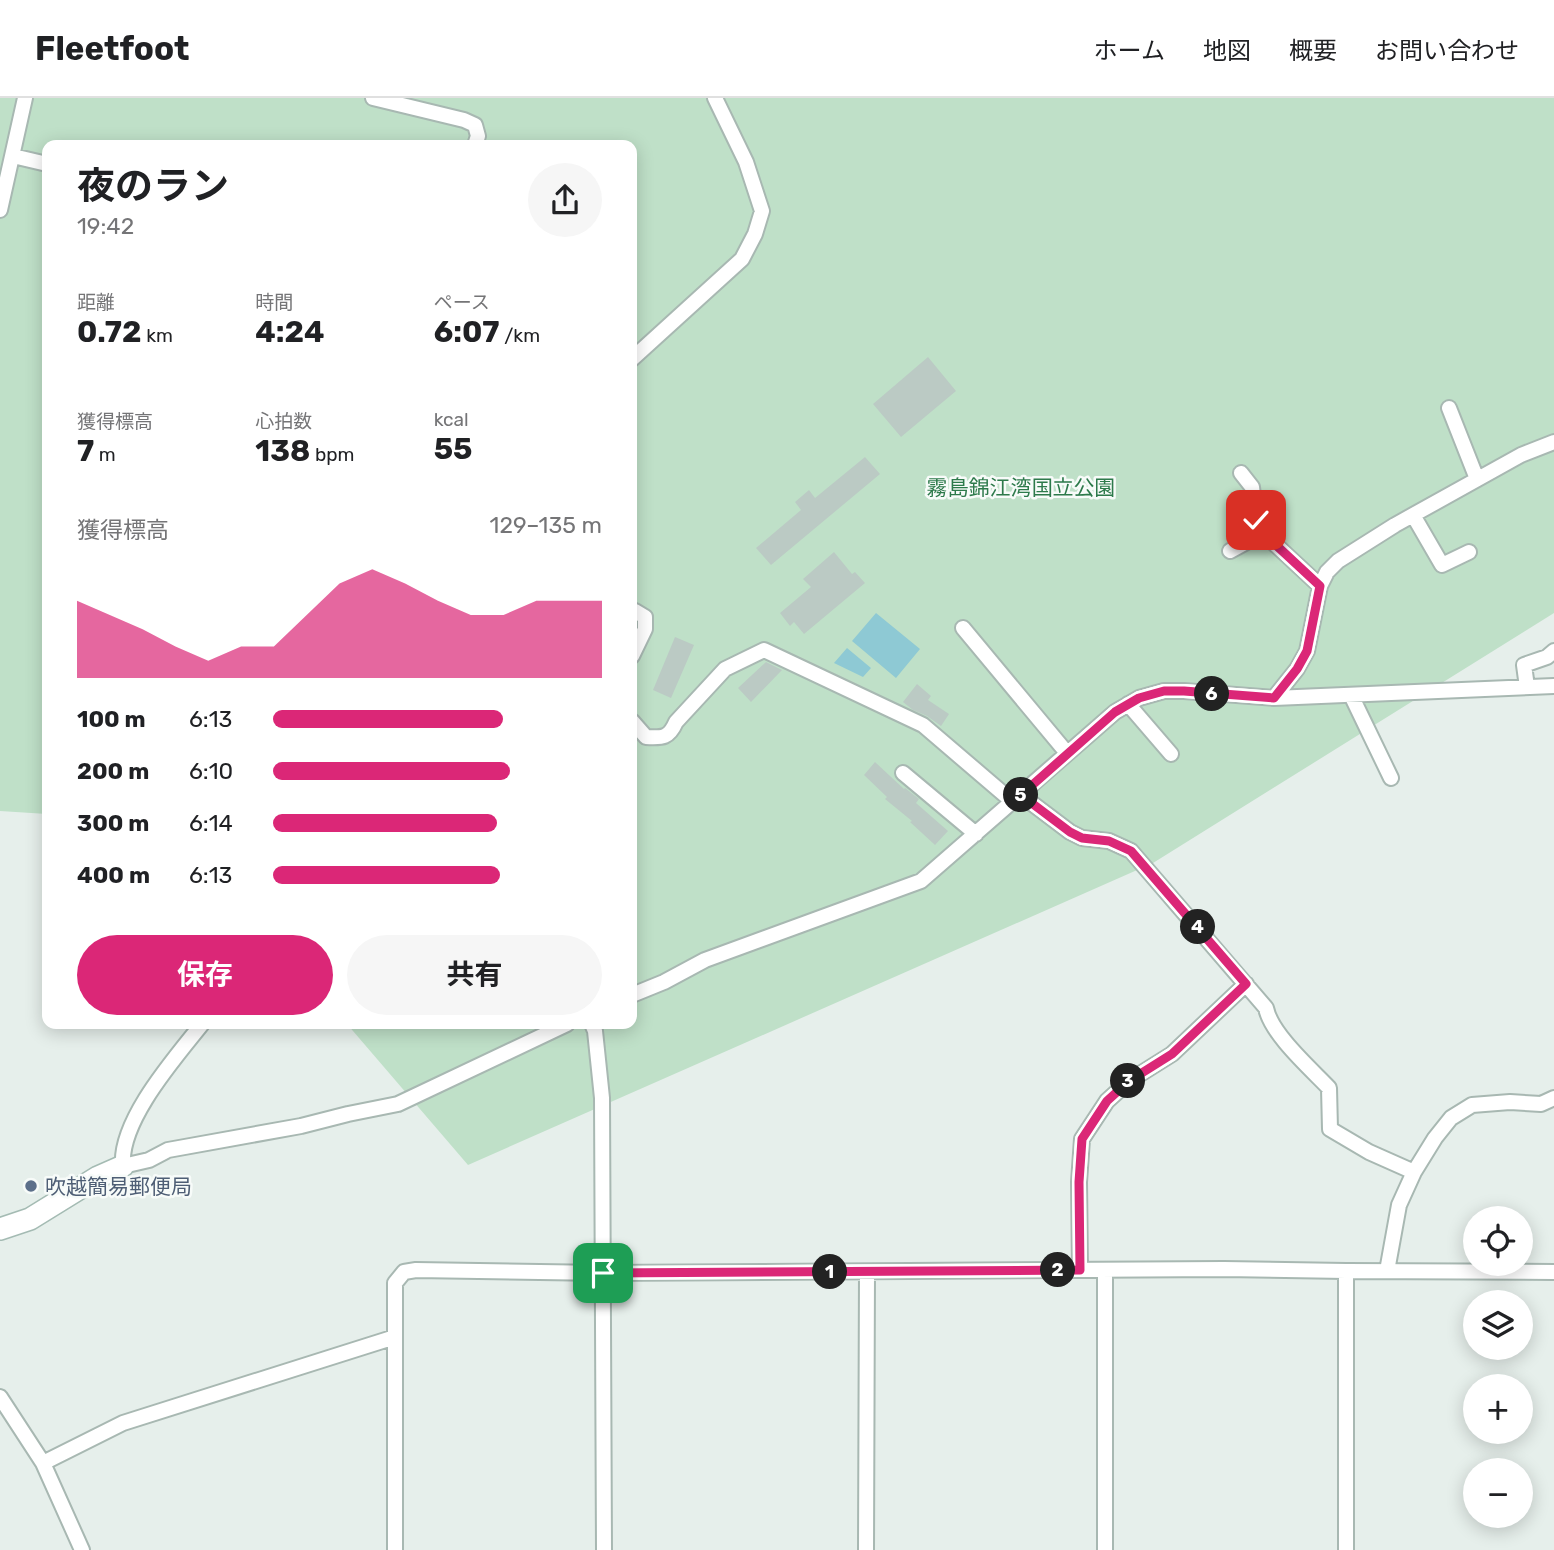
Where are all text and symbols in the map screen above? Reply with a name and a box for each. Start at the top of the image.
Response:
text: Fleetfoot [35,29,189,68]
text: ホーム [1094,37,1165,65]
text: 地図 [1203,37,1251,65]
text: 概要 [1289,37,1337,65]
text: お問い合わせ [1375,37,1519,65]
text: 夜のラン [77,163,229,209]
button: share [528,163,602,237]
text: 19:42 [77,212,134,240]
text: 距離 [77,291,115,314]
text: 時間 [255,291,293,314]
text: ペース [434,291,490,314]
text: 0.72 [77,314,141,350]
text: 4:24 [255,314,324,350]
text: 6:07 [434,314,500,350]
text: km [141,324,173,347]
text: /km [500,324,540,347]
text: kcal [434,408,469,431]
text: 獲得標高 [77,410,153,433]
text: 心拍数 [255,410,312,433]
text: 55 [434,431,472,467]
text: 7 [77,433,94,469]
text: 138 [255,433,310,469]
text: m [94,443,116,466]
text: bpm [310,443,355,466]
park label: 霧島錦江湾国立公園 [927,475,1116,500]
pin [1226,490,1286,550]
icon: check [1237,501,1275,539]
text: 129–135 m [490,511,602,539]
text: 獲得標高 [77,516,169,544]
pin: 6 [1194,676,1230,712]
text: 6 [1205,682,1218,705]
text: 100 m [77,705,146,733]
text: 6:13 [189,705,232,733]
text: 200 m [77,757,149,785]
text: 6:10 [189,757,233,785]
pin: 5 [1004,778,1038,812]
text: 5 [1014,783,1027,806]
text: 300 m [77,809,149,837]
text: 6:14 [189,809,233,837]
text: 400 m [77,861,150,889]
text: 6:13 [189,861,232,889]
pin: 4 [1180,910,1216,944]
text: 4 [1191,915,1204,938]
button: 保存 [77,935,333,1015]
button: 共有 [347,935,602,1015]
pin: 3 [1110,1063,1146,1098]
text: 3 [1121,1069,1134,1092]
place label: 吹越簡易郵便局 [45,1174,192,1199]
marker: 吹越簡易郵便局 [23,1178,39,1194]
map controls [1463,1206,1533,1528]
button: locate [1463,1206,1533,1276]
pin [573,1243,633,1303]
pin: 2 [1040,1252,1076,1288]
icon: arrive [584,1254,622,1292]
pin: 1 [812,1254,848,1290]
text: 2 [1051,1258,1064,1281]
text: 1 [825,1260,834,1283]
button: layers [1463,1290,1533,1360]
button: + [1463,1374,1533,1444]
button: − [1463,1458,1533,1528]

